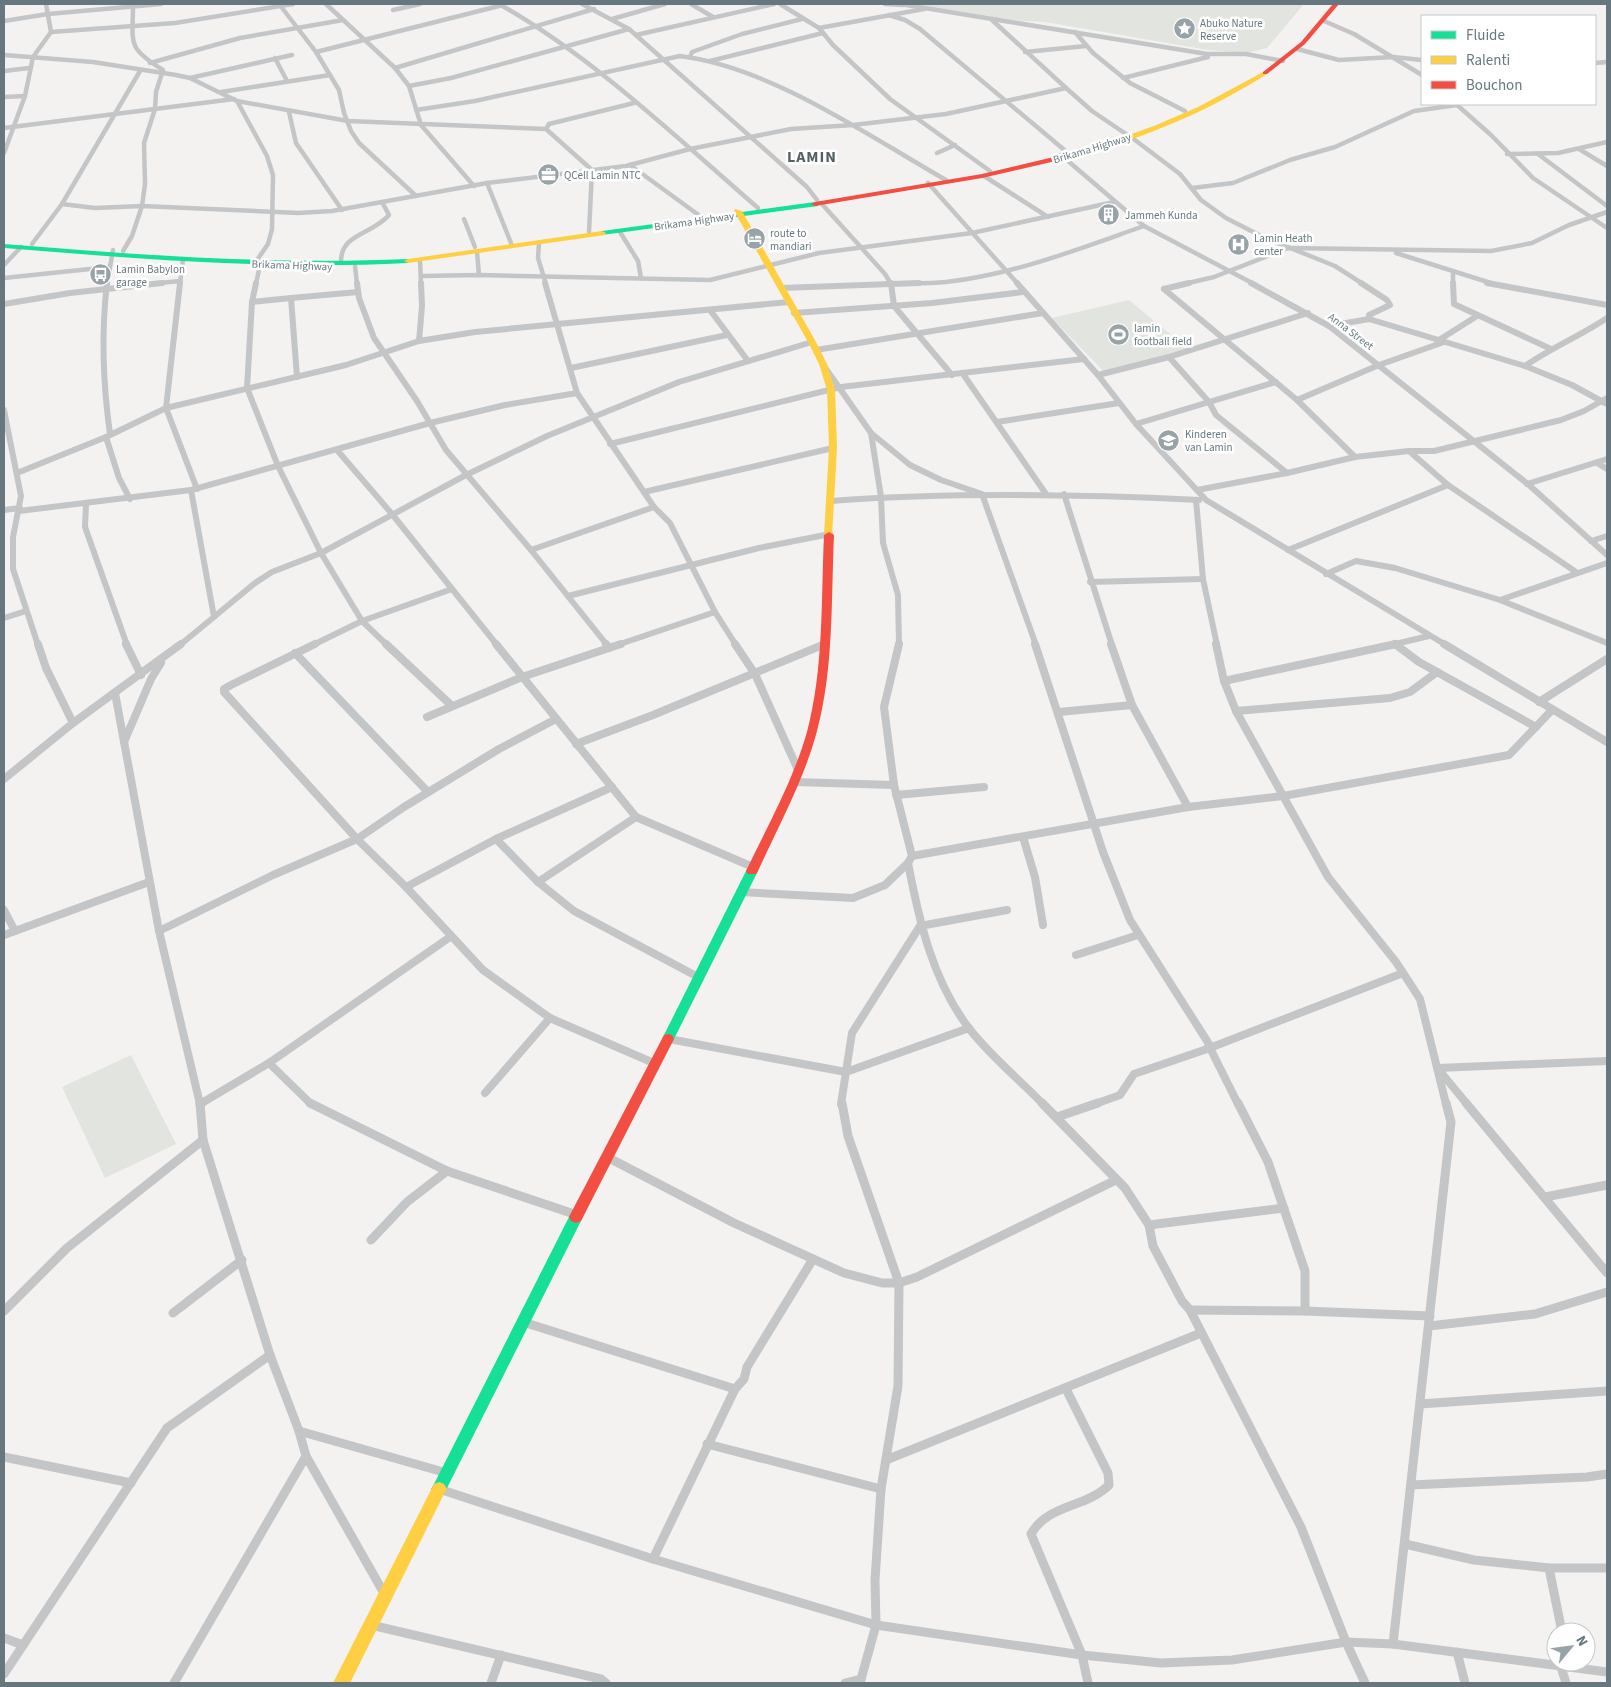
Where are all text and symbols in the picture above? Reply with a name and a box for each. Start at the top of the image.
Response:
legend [1421,15,1596,105]
place label: Abuko Nature Reserve [1200,16,1263,44]
place icon: Abuko Nature Reserve [1172,17,1196,41]
text: Fluide [1466,25,1505,46]
text: Ralenti [1466,50,1510,71]
text: Bouchon [1466,75,1522,96]
street label: Brikama Highway [1051,130,1133,167]
district label: LAMIN [787,146,837,168]
office icon: QCell Lamin NTC [536,163,560,187]
place label: QCell Lamin NTC [564,168,641,183]
building icon: Jammeh Kunda [1097,203,1121,227]
street label: Brikama Highway [653,208,735,235]
place label: Jammeh Kunda [1125,208,1198,223]
place label: route to mandiari [770,226,812,254]
hotel icon: route to mandiari [742,227,766,251]
place label: Lamin Heath center [1254,231,1313,259]
hospital icon: Lamin Heath center [1226,232,1250,256]
street label: Brikama Highway [251,257,333,274]
place label: Lamin Babylon garage [116,262,185,290]
bus stop icon: Lamin Babylon garage [88,263,112,287]
street label: Anna Street [1325,309,1377,354]
place label: lamin football field [1134,321,1192,349]
sports icon: lamin football field [1106,322,1130,346]
place label: Kinderen van Lamin [1185,427,1232,455]
school or university icon: Kinderen van Lamin [1157,428,1181,452]
north arrow [1546,1622,1596,1672]
text: N [1570,1632,1592,1650]

